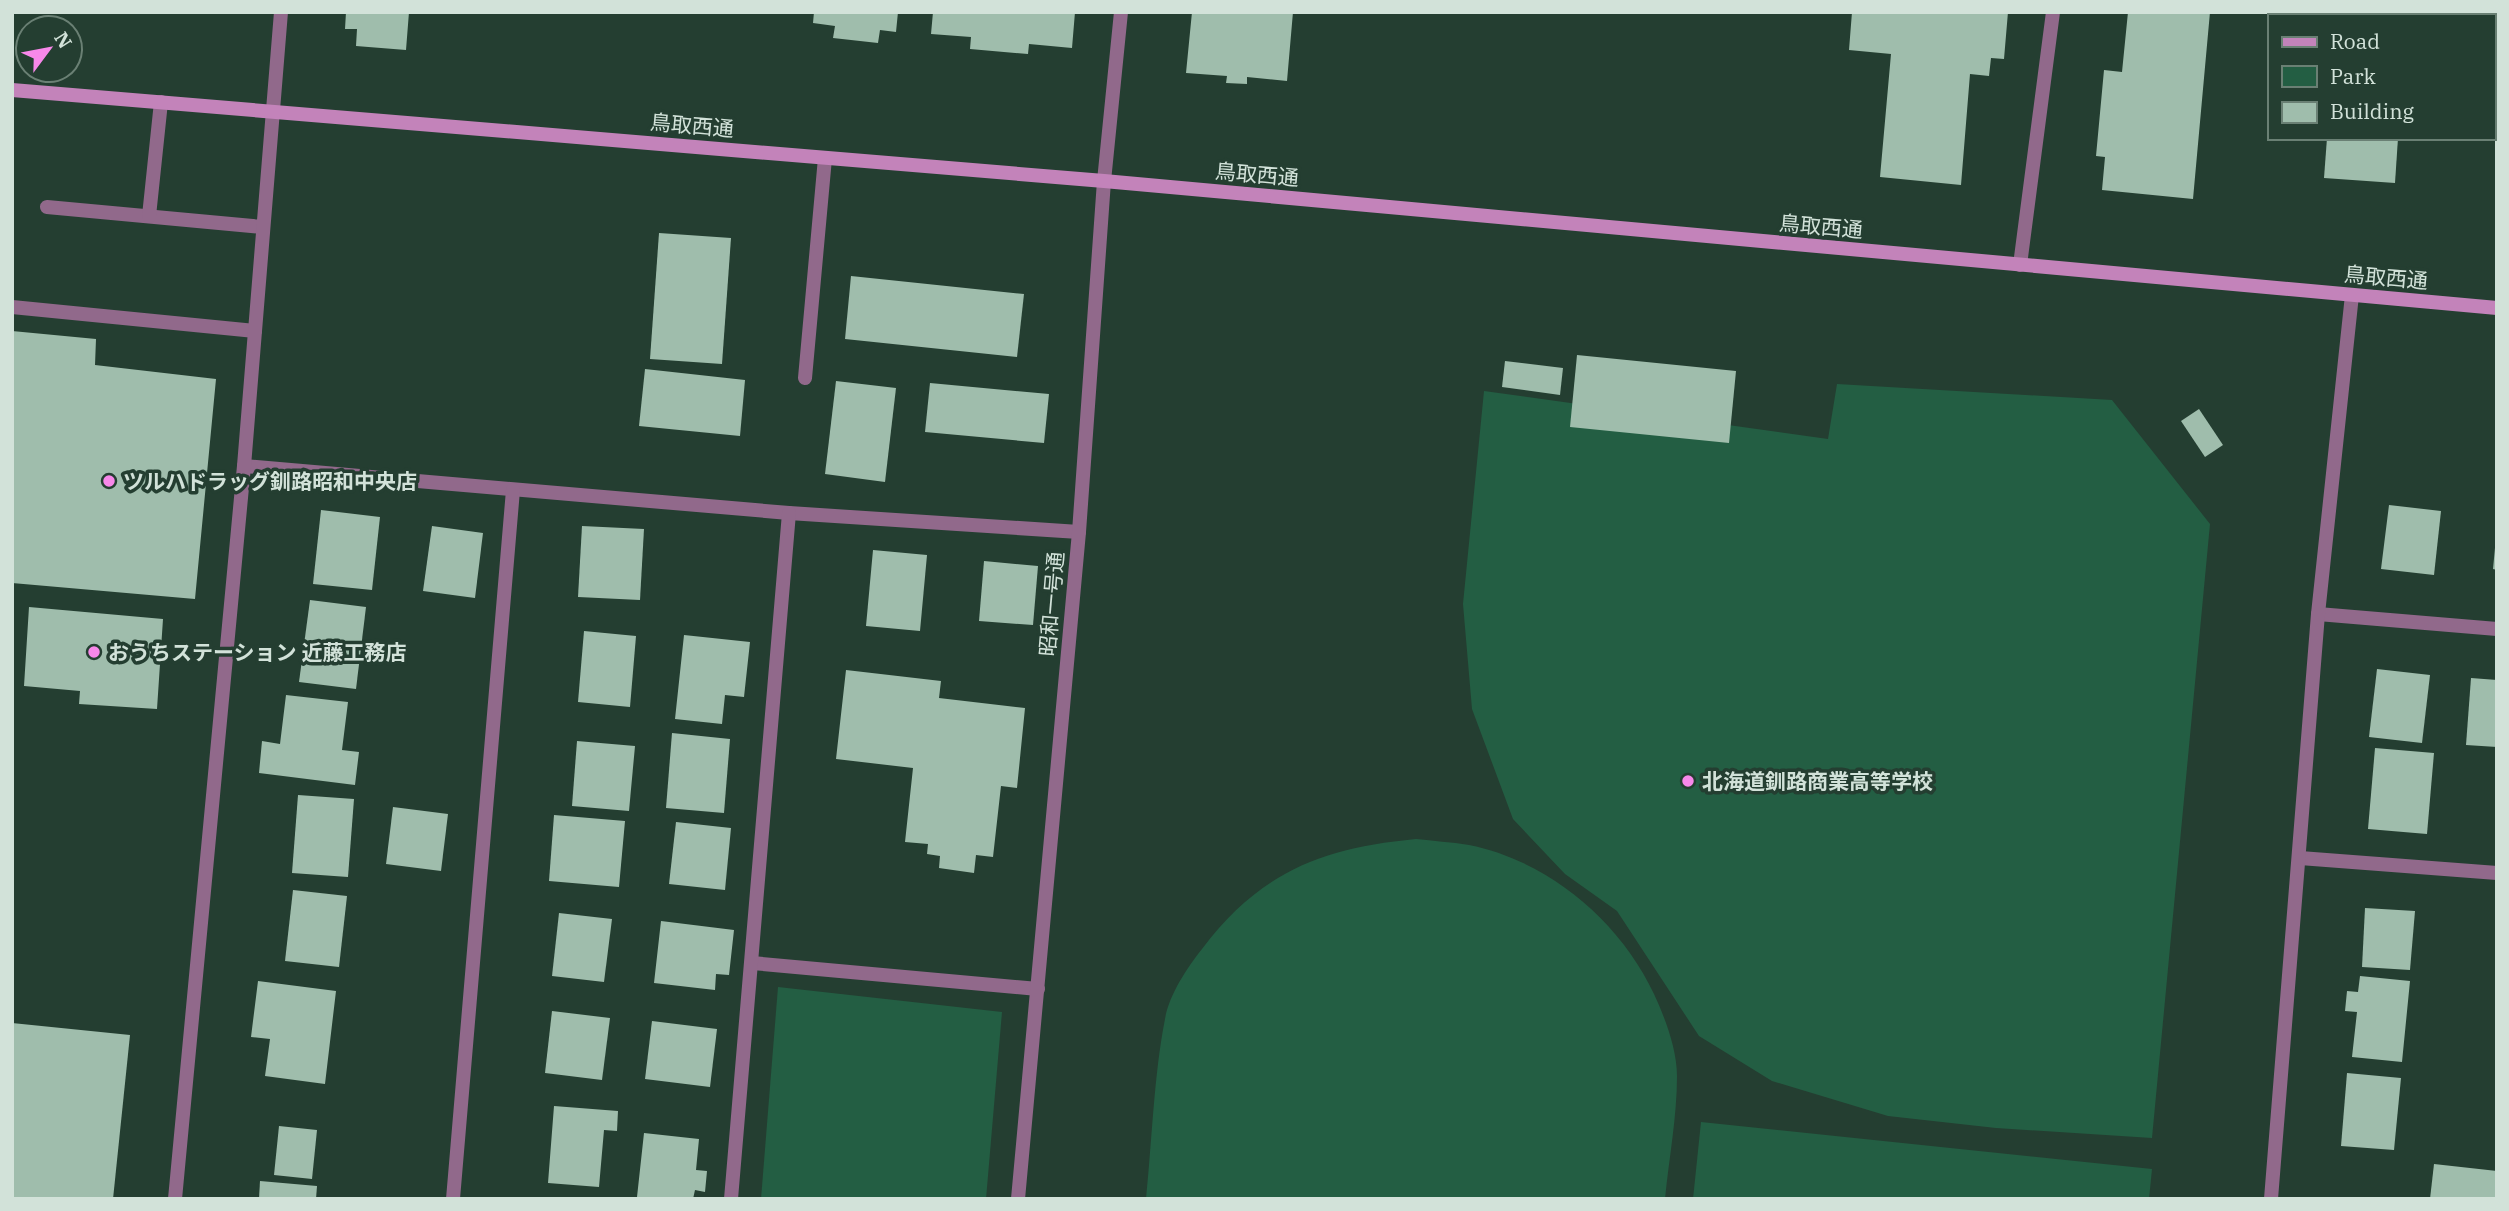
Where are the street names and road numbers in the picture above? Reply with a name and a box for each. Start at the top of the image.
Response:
street label: 鳥取西通 [649,107,735,143]
street label: 鳥取西通 [1214,156,1300,192]
street label: 鳥取西通 [1778,208,1864,244]
street label: 鳥取西通 [2343,259,2429,295]
street label: 昭和一号通 [1032,550,1070,658]

